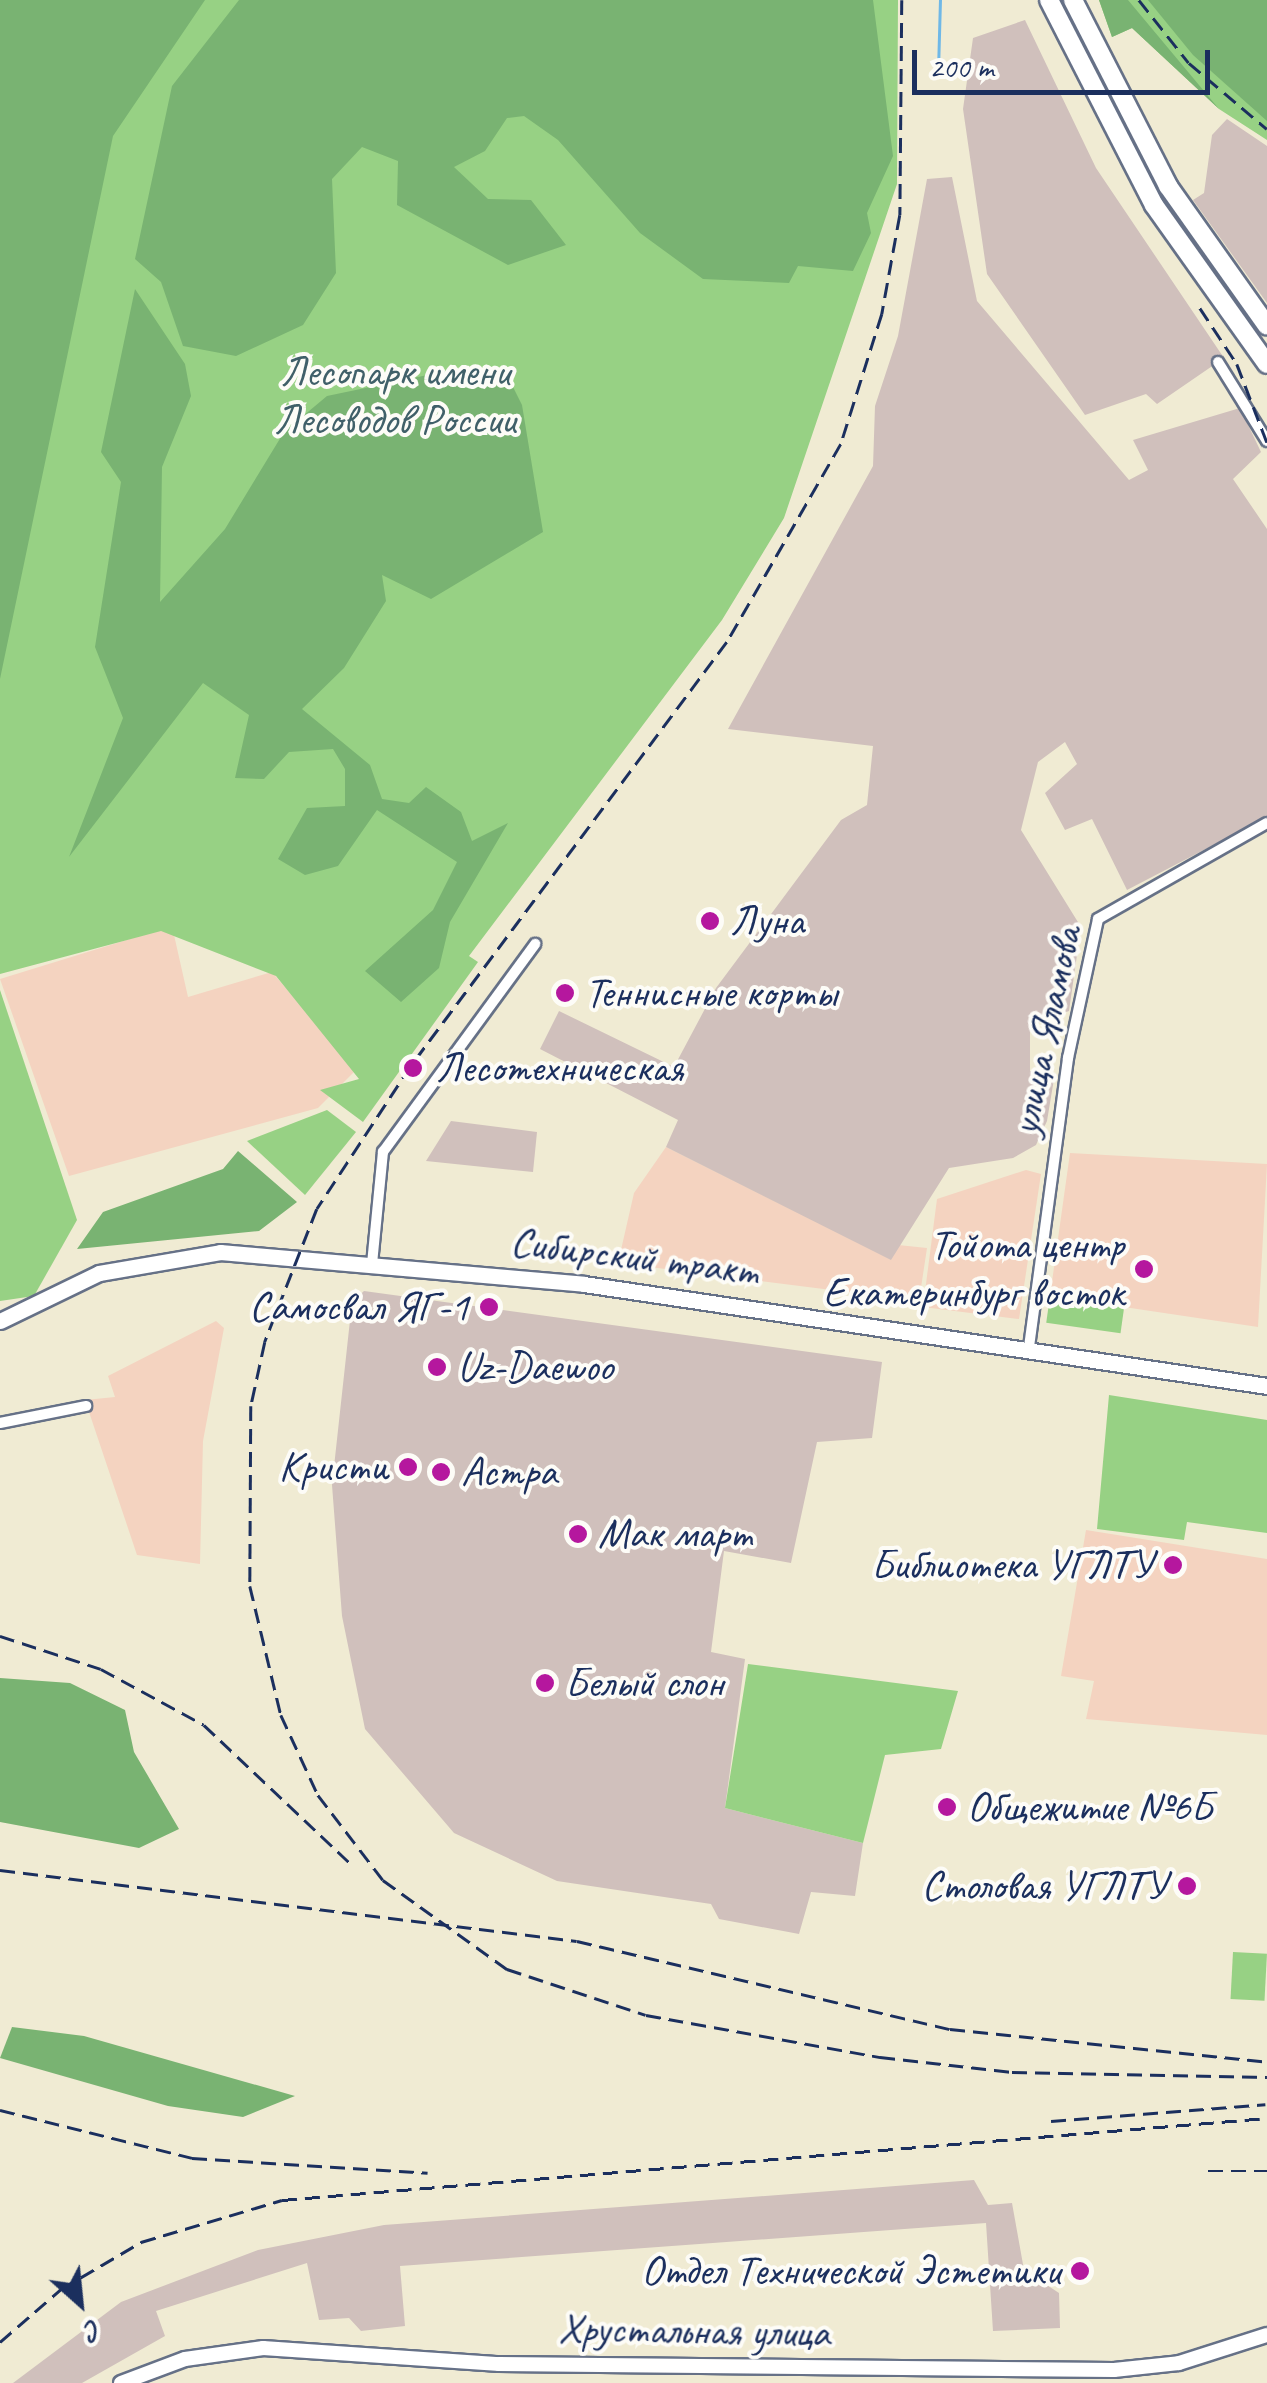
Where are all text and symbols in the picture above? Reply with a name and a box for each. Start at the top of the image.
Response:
scale bar [917,30,1214,92]
text: 200 m [929,48,994,86]
park label: Лесопарк имени Лесоводов России [274,347,516,446]
place label: Луна [730,896,804,946]
marker: Луна [699,910,721,932]
street label: улица Яламова [999,920,1093,1142]
place label: Теннисные корты [585,968,837,1018]
marker: Теннисные корты [554,982,576,1004]
place label: Лесотехническая [436,1043,683,1093]
marker: Лесотехническая [400,1055,426,1081]
street label: Сибирский тракт [508,1217,760,1297]
place label: Тойота центр Екатеринбург восток [823,1220,1124,1318]
marker: Тойота центр Екатеринбург восток [1133,1258,1155,1280]
place label: Самосвал ЯГ-1 [249,1282,469,1332]
marker: Самосвал ЯГ-1 [478,1296,500,1318]
place label: Uz-Daewoo [457,1342,613,1392]
marker: Uz-Daewoo [426,1356,448,1378]
place label: Кристи [279,1442,388,1492]
place label: Астра [461,1447,557,1497]
marker: Кристи [397,1456,419,1478]
marker: Астра [430,1461,452,1483]
place label: Мак март [598,1509,752,1559]
marker: Мак март [567,1523,589,1545]
place label: Библиотека УГЛТУ [871,1540,1153,1590]
marker: Библиотека УГЛТУ [1162,1554,1184,1576]
place label: Белый слон [565,1658,724,1708]
marker: Белый слон [534,1672,556,1694]
place label: Общежитие №6Б [967,1782,1212,1832]
marker: Общежитие №6Б [936,1796,958,1818]
place label: Столовая УГЛТУ [922,1861,1167,1911]
marker: Столовая УГЛТУ [1176,1875,1198,1897]
place label: Отдел Технической Эстетики [641,2246,1060,2296]
north arrow [30,2253,130,2353]
marker: Отдел Технической Эстетики [1069,2260,1091,2282]
street label: Хрустальная улица [557,2303,831,2359]
text: С [80,2311,108,2349]

